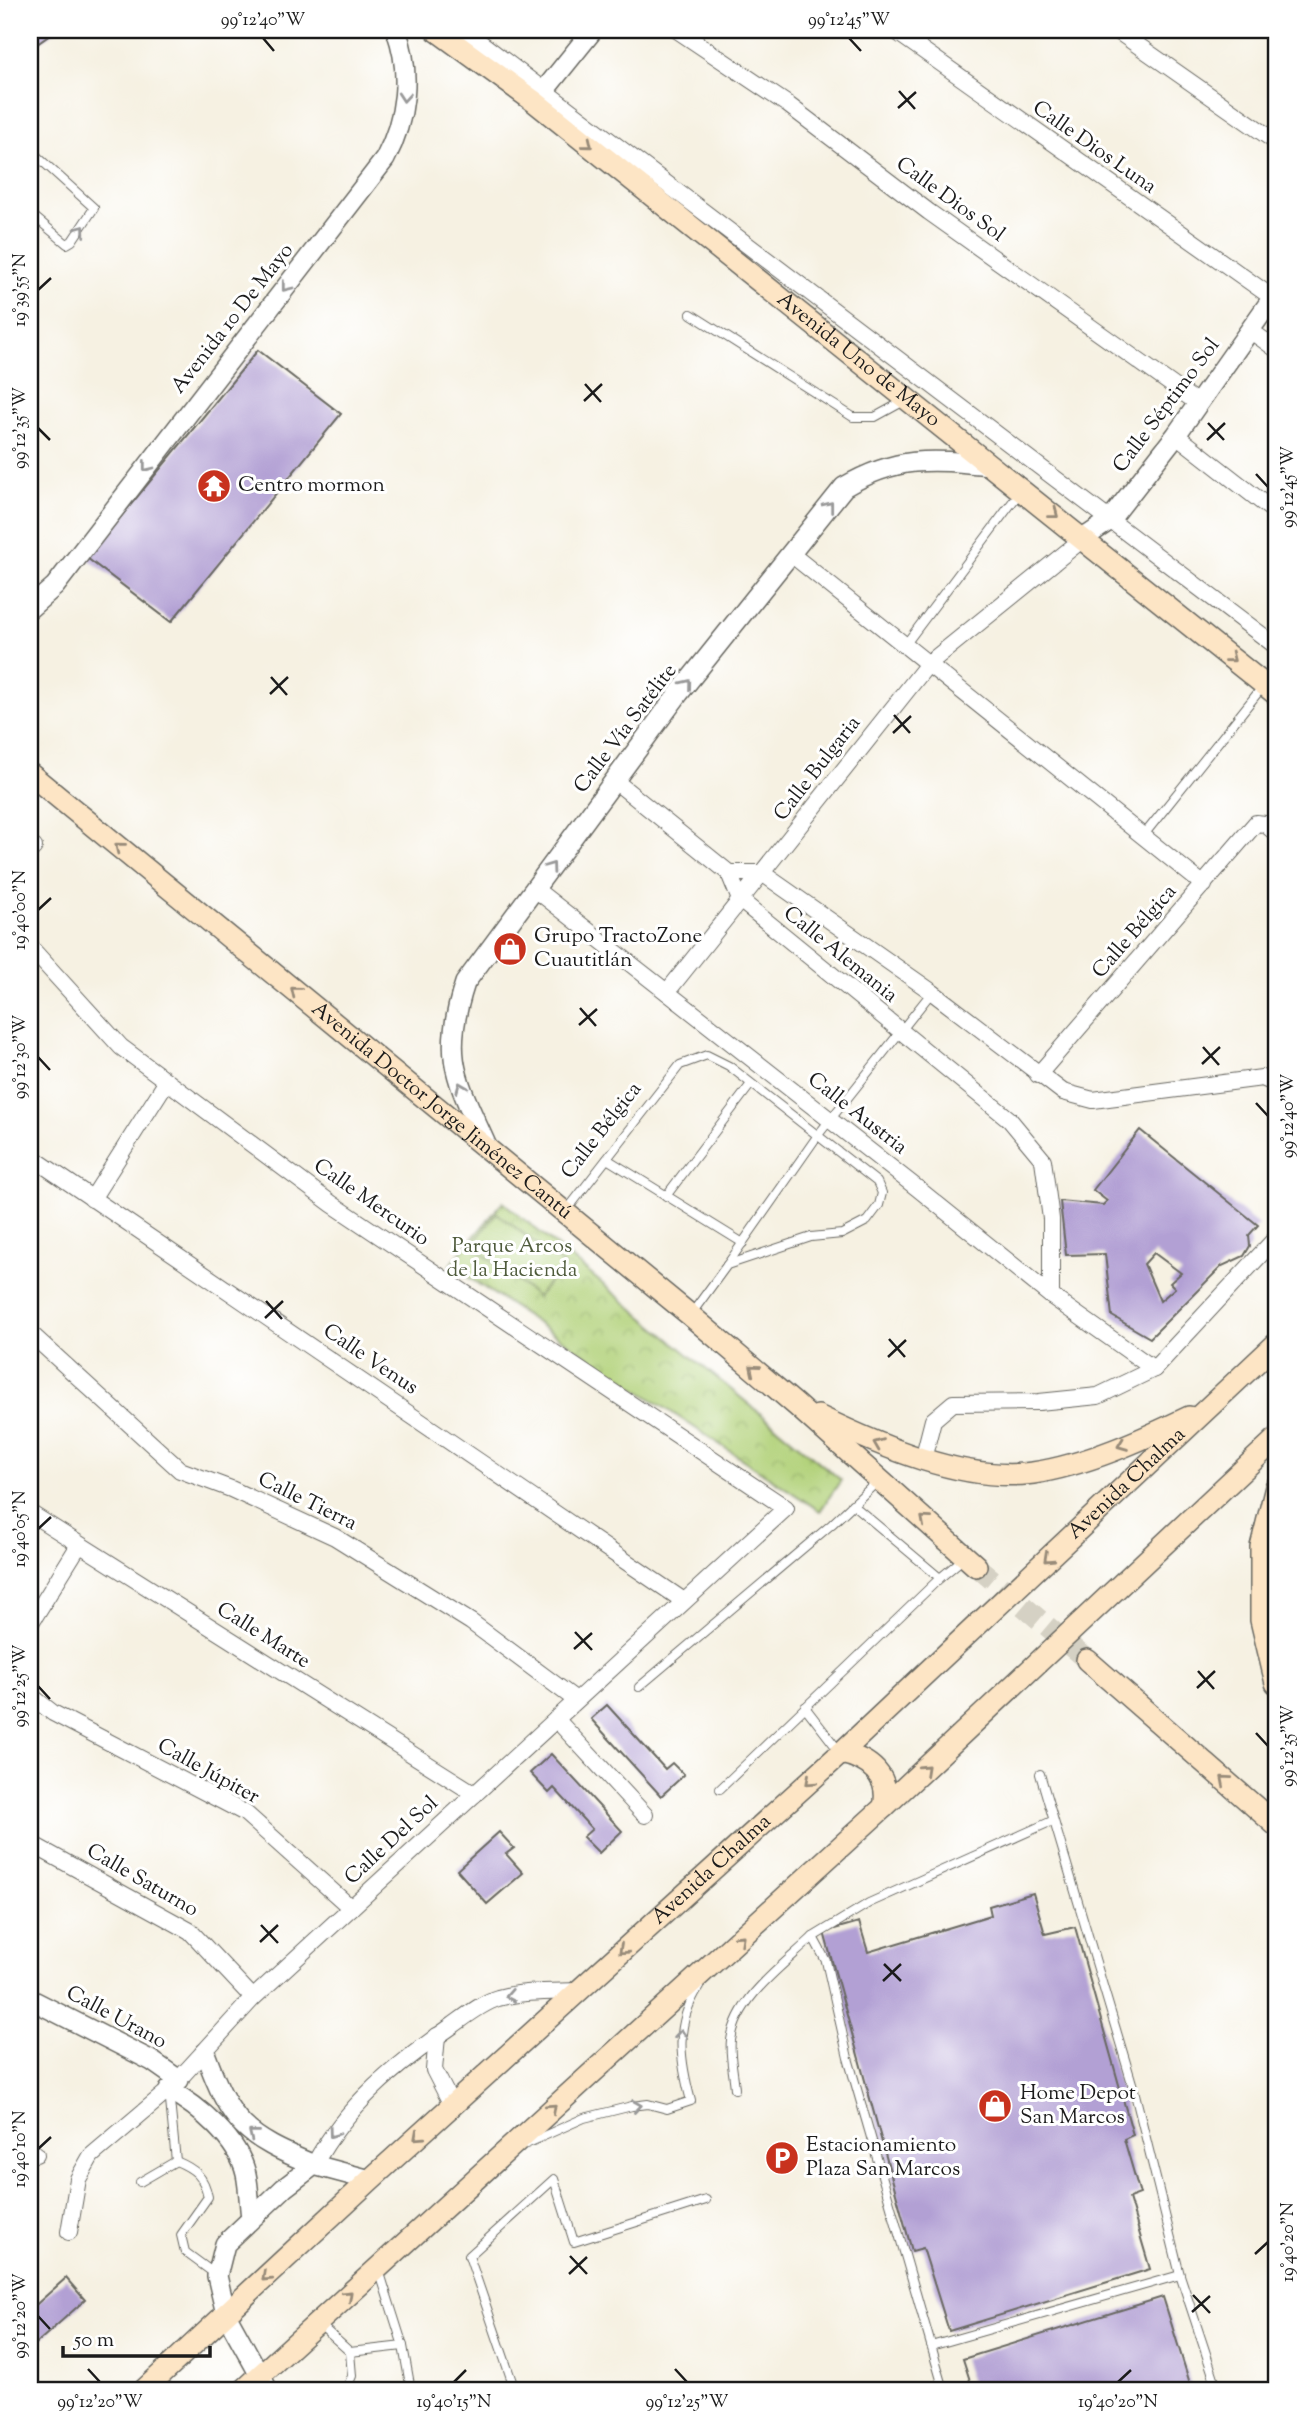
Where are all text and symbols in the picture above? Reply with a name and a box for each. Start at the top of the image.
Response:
text: 99°12'40"W [221,8,305,34]
text: 99°12'45"W [808,8,890,34]
one-way arrow [397,91,412,102]
street label: Calle Dios Luna [1026,94,1163,202]
one-way arrow [581,136,593,149]
street label: Calle Dios Sol [889,150,1011,250]
one-way arrow [73,225,85,237]
street label: Avenida 10 De Mayo [165,237,301,401]
text: 19°39'55"N [8,253,34,327]
one-way arrow [282,279,295,292]
street label: Avenida Uno de Mayo [770,285,946,435]
street label: Calle Séptimo Sol [1106,332,1228,480]
text: 99°12'35"W [8,387,34,469]
text: 99°12'45"W [1276,446,1302,528]
one-way arrow [143,459,156,472]
temple icon: Centro mormon [195,467,233,505]
place label: Centro mormon [238,471,385,501]
one-way arrow [820,502,833,514]
one-way arrow [1046,506,1059,519]
one-way arrow [1223,649,1235,662]
street label: Calle Vía Satélite [567,658,685,800]
one-way arrow [678,679,691,692]
street label: Calle Bulgaria [767,710,869,828]
one-way arrow [115,843,128,855]
one-way arrow [543,862,556,875]
text: 19°40'00"N [8,870,34,950]
street label: Calle Bélgica [1086,878,1185,986]
street label: Calle Alemania [776,899,904,1011]
place label: Grupo TractoZone Cuautitlán [534,922,702,976]
shop icon: Grupo TractoZone Cuautitlán [491,930,529,968]
one-way arrow [291,987,304,999]
street label: Avenida Doctor Jorge Jiménez Cantú [304,995,579,1228]
text: 99°12'30"W [8,1015,34,1099]
street label: Calle Austria [801,1065,914,1163]
text: 99°12'40"W [1276,1074,1302,1158]
street label: Calle Bélgica [554,1076,650,1186]
one-way arrow [455,1082,469,1094]
street label: Calle Mercurio [307,1152,435,1254]
park label: Parque Arcos de la Hacienda [447,1232,578,1286]
street label: Calle Venus [316,1317,424,1403]
one-way arrow [750,1365,762,1378]
street label: Avenida Chalma [1061,1421,1193,1547]
one-way arrow [1116,1437,1128,1451]
one-way arrow [873,1438,885,1452]
street label: Calle Tierra [252,1465,362,1539]
text: 19°40'05"N [8,1490,34,1568]
one-way arrow [920,1516,933,1528]
one-way arrow [1043,1550,1056,1563]
street label: Calle Marte [210,1595,316,1677]
text: 99°12'25"W [8,1645,34,1727]
text: 99°12'35"W [1276,1705,1302,1787]
street label: Calle Júpiter [151,1732,265,1812]
one-way arrow [917,1764,930,1777]
one-way arrow [805,1773,818,1785]
one-way arrow [1220,1776,1233,1788]
street label: Calle Del Sol [338,1790,446,1892]
street label: Avenida Chalma [645,1808,779,1932]
street label: Calle Saturno [80,1837,204,1925]
one-way arrow [732,1935,745,1948]
one-way arrow [618,1942,631,1955]
street label: Calle Urano [60,1979,172,2057]
one-way arrow [504,1988,516,2003]
one-way arrow [673,2029,688,2040]
place label: Home Depot San Marcos [1020,2079,1136,2133]
shop icon: Home Depot San Marcos [976,2087,1014,2125]
one-way arrow [631,2099,643,2114]
one-way arrow [544,2104,557,2116]
text: 19°40'10"N [8,2110,34,2188]
one-way arrow [329,2125,341,2138]
one-way arrow [413,2128,426,2140]
one-way arrow [249,2130,261,2143]
place label: Estacionamiento Plaza San Marcos [806,2131,960,2185]
parking icon: Estacionamiento Plaza San Marcos [763,2139,801,2177]
text: 19°40'20"N [1276,2202,1302,2282]
one-way arrow [261,2268,274,2281]
text: 99°12'20"W [8,2273,34,2359]
one-way arrow [340,2290,353,2303]
scale bar [63,2315,210,2359]
text: 50 m [73,2326,114,2356]
text: 99°12'20"W [57,2390,143,2416]
text: 19°40'15"N [417,2390,491,2416]
text: 99°12'25"W [646,2390,728,2416]
text: 19°40'20"N [1078,2390,1158,2416]

